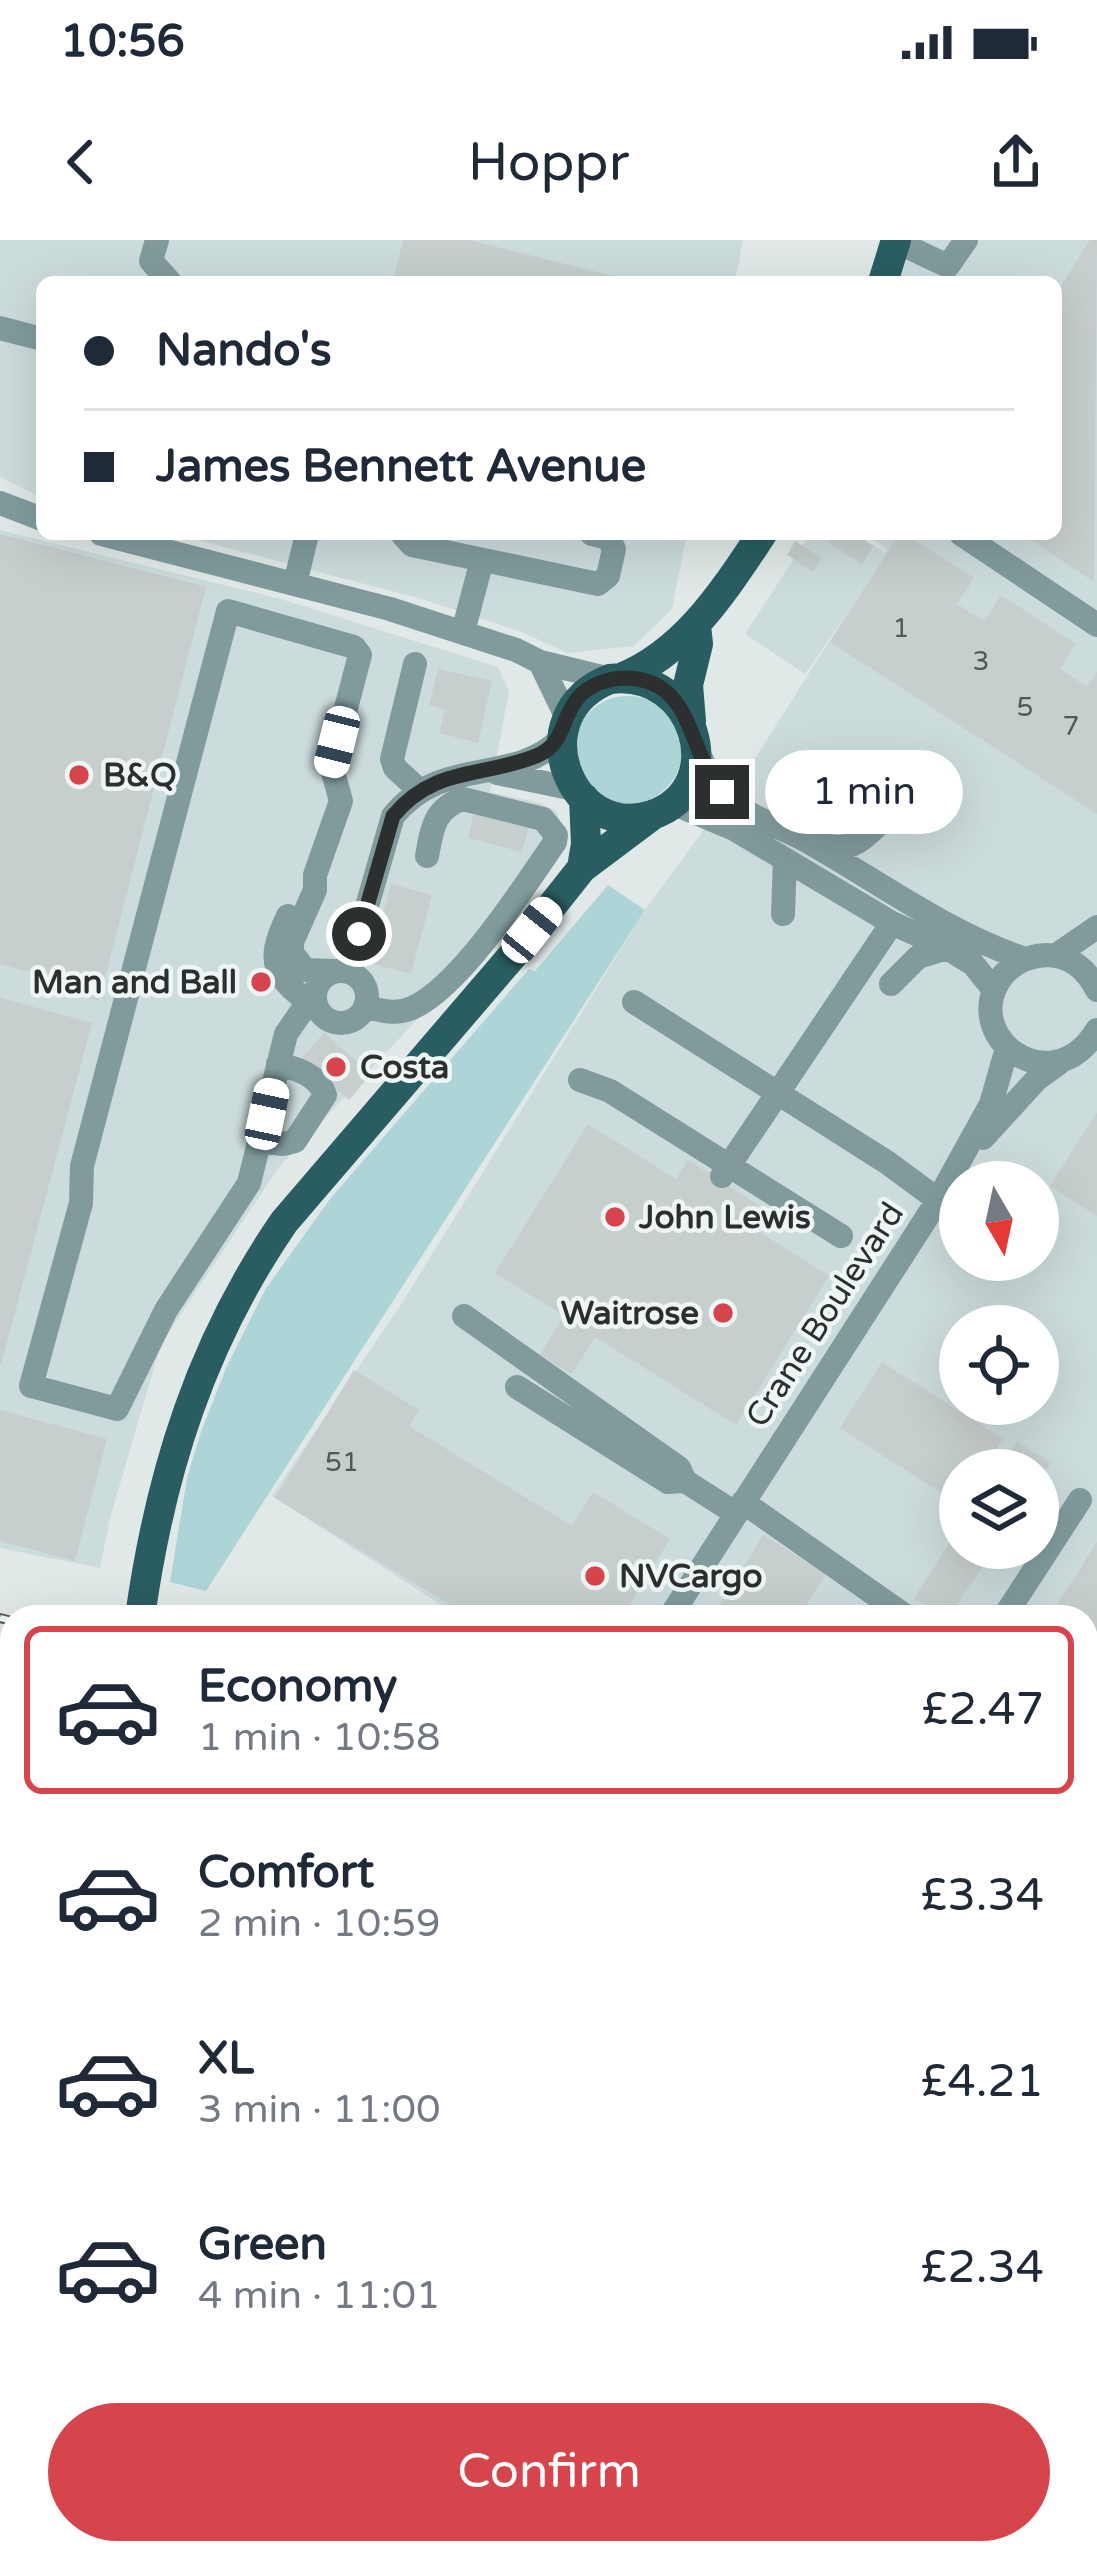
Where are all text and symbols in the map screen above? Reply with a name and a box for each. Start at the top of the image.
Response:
text: 10:56 [60,15,185,69]
icon: back [48,129,114,195]
icon: share [983,129,1049,195]
text: Hoppr [468,130,629,195]
text: Nando's [156,324,332,378]
text: James Bennett Avenue [156,440,646,494]
house number: 1 [893,612,909,645]
house number: 3 [973,645,989,678]
house number: 5 [1017,691,1033,724]
car [311,703,363,781]
house number: 7 [1063,710,1079,743]
callout: 1 min [764,750,962,834]
place label: B&Q [103,756,177,795]
marker: B&Q [66,762,92,788]
route end [695,765,749,819]
text: 1 min [812,768,916,815]
car [495,891,569,969]
route start [332,907,386,961]
place label: Man and Ball [32,963,237,1002]
marker: Man and Ball [248,969,274,995]
place label: Costa [360,1048,449,1087]
marker: Costa [323,1054,349,1080]
car [242,1075,292,1153]
north arrow [939,1161,1059,1281]
map controls [939,1161,1059,1569]
street label: Crane Boulevard [738,1195,912,1435]
place label: John Lewis [638,1198,811,1237]
marker: John Lewis [602,1204,628,1230]
place label: Waitrose [561,1294,699,1333]
marker: Waitrose [710,1300,736,1326]
button: locate [939,1305,1059,1425]
house number: 51 [325,1446,359,1479]
button: layers [939,1449,1059,1569]
place label: NVCargo [619,1557,762,1596]
marker: NVCargo [582,1563,608,1589]
icon: car [54,1656,162,1764]
text: Economy [198,1660,397,1714]
text: £2.47 [921,1683,1044,1737]
text: 1 min · 10:58 [198,1714,440,1761]
icon: car [54,1842,162,1950]
text: Comfort [198,1846,374,1900]
text: £3.34 [920,1869,1044,1923]
text: 2 min · 10:59 [198,1900,440,1947]
icon: car [54,2028,162,2136]
text: XL [198,2032,254,2086]
text: £4.21 [920,2055,1044,2109]
text: 3 min · 11:00 [198,2086,440,2133]
icon: car [54,2214,162,2322]
text: Green [198,2218,327,2272]
text: £2.34 [920,2241,1044,2295]
text: 4 min · 11:01 [198,2272,440,2319]
button: Confirm [48,2403,1050,2541]

